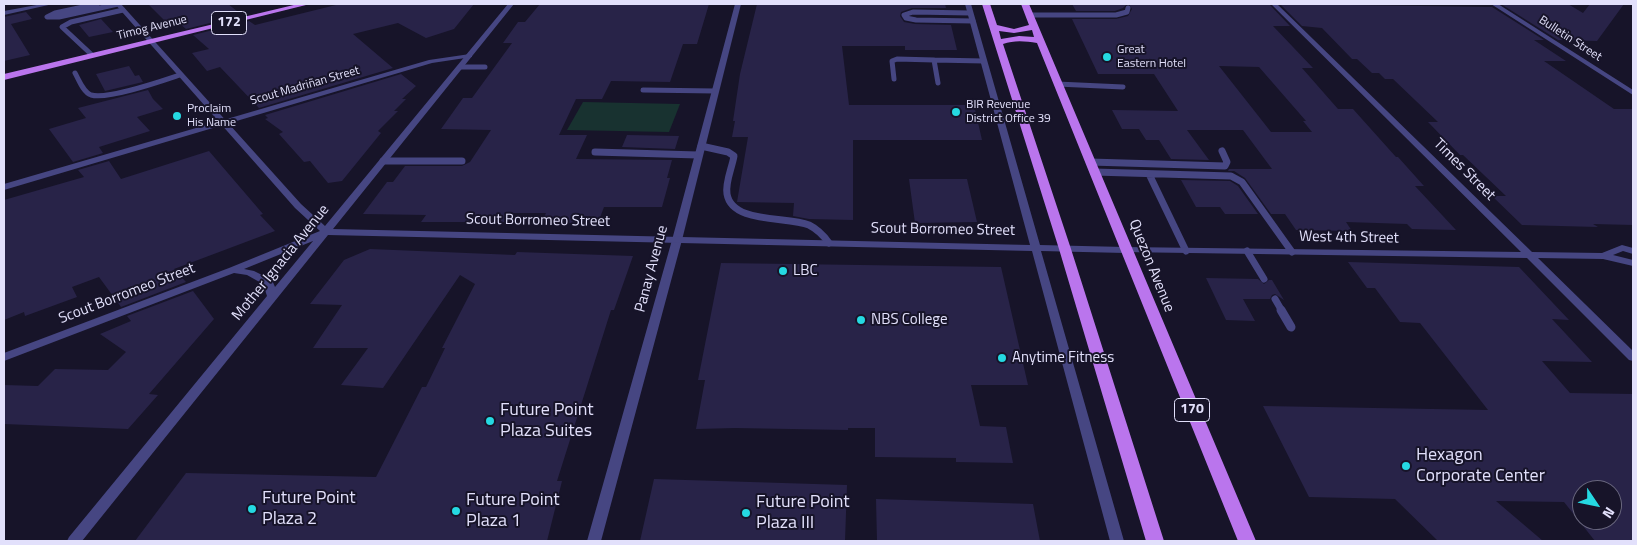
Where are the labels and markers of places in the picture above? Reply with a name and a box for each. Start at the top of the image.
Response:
place label: Great Eastern Hotel [1117,43,1186,71]
marker: Great Eastern Hotel [1101,51,1113,63]
place label: BIR Revenue District Office 39 [966,98,1051,126]
place label: Proclaim His Name [187,102,236,130]
marker: BIR Revenue District Office 39 [950,106,962,118]
marker: Proclaim His Name [171,110,183,122]
place label: LBC [793,262,818,280]
marker: LBC [777,265,789,277]
place label: NBS College [871,311,948,329]
marker: NBS College [855,314,867,326]
place label: Anytime Fitness [1012,349,1114,367]
marker: Anytime Fitness [996,352,1008,364]
place label: Future Point Plaza Suites [500,400,594,442]
marker: Future Point Plaza Suites [484,415,496,427]
place label: Hexagon Corporate Center [1416,445,1545,488]
marker: Hexagon Corporate Center [1400,460,1412,472]
place label: Future Point Plaza 2 [262,488,356,530]
place label: Future Point Plaza 1 [466,490,560,532]
place label: Future Point Plaza III [756,492,850,534]
marker: Future Point Plaza 2 [246,503,258,515]
marker: Future Point Plaza 1 [450,505,462,517]
marker: Future Point Plaza III [740,507,752,519]

